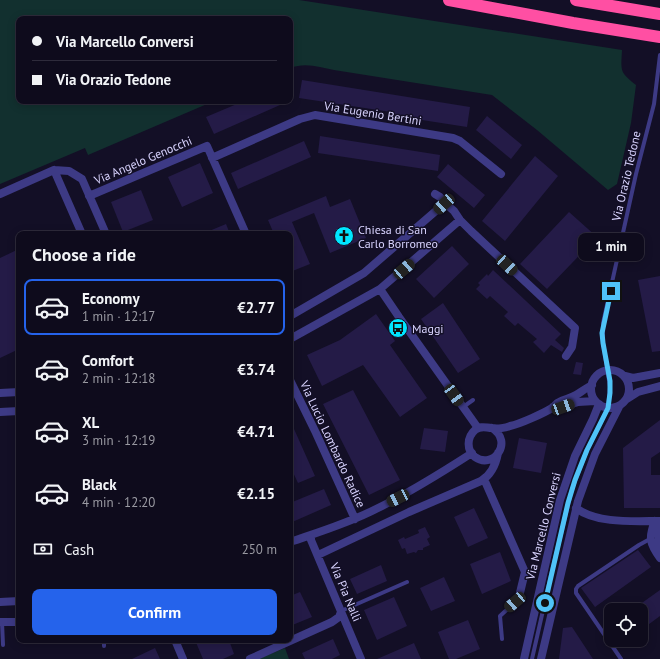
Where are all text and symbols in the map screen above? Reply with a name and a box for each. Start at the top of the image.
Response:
text: Via Marcello Conversi [56,32,194,51]
text: Via Orazio Tedone [56,70,171,89]
street label: Via Eugenio Bertini [322,98,423,128]
street label: Via Orazio Tedone [608,129,644,224]
street label: Via Angelo Genocchi [91,133,194,188]
car [431,192,457,216]
place label: Chiesa di San Carlo Borromeo [358,222,438,251]
church icon: Chiesa di San Carlo Borromeo [333,225,355,247]
callout: 1 min [578,233,644,261]
text: 1 min [595,238,627,255]
text: Choose a ride [32,243,136,266]
car [494,252,520,278]
car [391,257,417,281]
route end [602,282,620,300]
icon: car [34,289,70,325]
text: Economy [82,289,140,308]
text: €2.77 [237,298,275,317]
text: 1 min · 12:17 [82,308,155,325]
bus stop icon: Maggi [387,317,409,339]
place label: Maggi [412,321,444,336]
icon: car [34,351,70,387]
text: Comfort [82,351,134,370]
text: €3.74 [237,360,275,379]
text: 2 min · 12:18 [82,370,155,387]
street label: Via Lucio Lombardo Radice [297,377,369,510]
car [442,382,466,408]
car [550,397,576,417]
icon: car [34,413,70,449]
text: XL [82,413,99,432]
text: €4.71 [237,422,275,441]
text: 3 min · 12:19 [82,432,155,449]
street label: Via Marcello Conversi [522,471,564,582]
icon: car [34,475,70,511]
text: Black [82,475,117,494]
text: €2.15 [237,484,275,503]
car [385,487,411,509]
text: 4 min · 12:20 [82,494,155,511]
icon: cash [32,538,54,560]
text: Cash [64,540,94,559]
text: 250 m [242,541,277,558]
street label: Via Pia Nalli [326,559,365,624]
button: Confirm [32,589,277,635]
car [502,590,528,614]
route start [536,594,554,612]
map controls [604,603,648,647]
button: locate [604,603,648,647]

